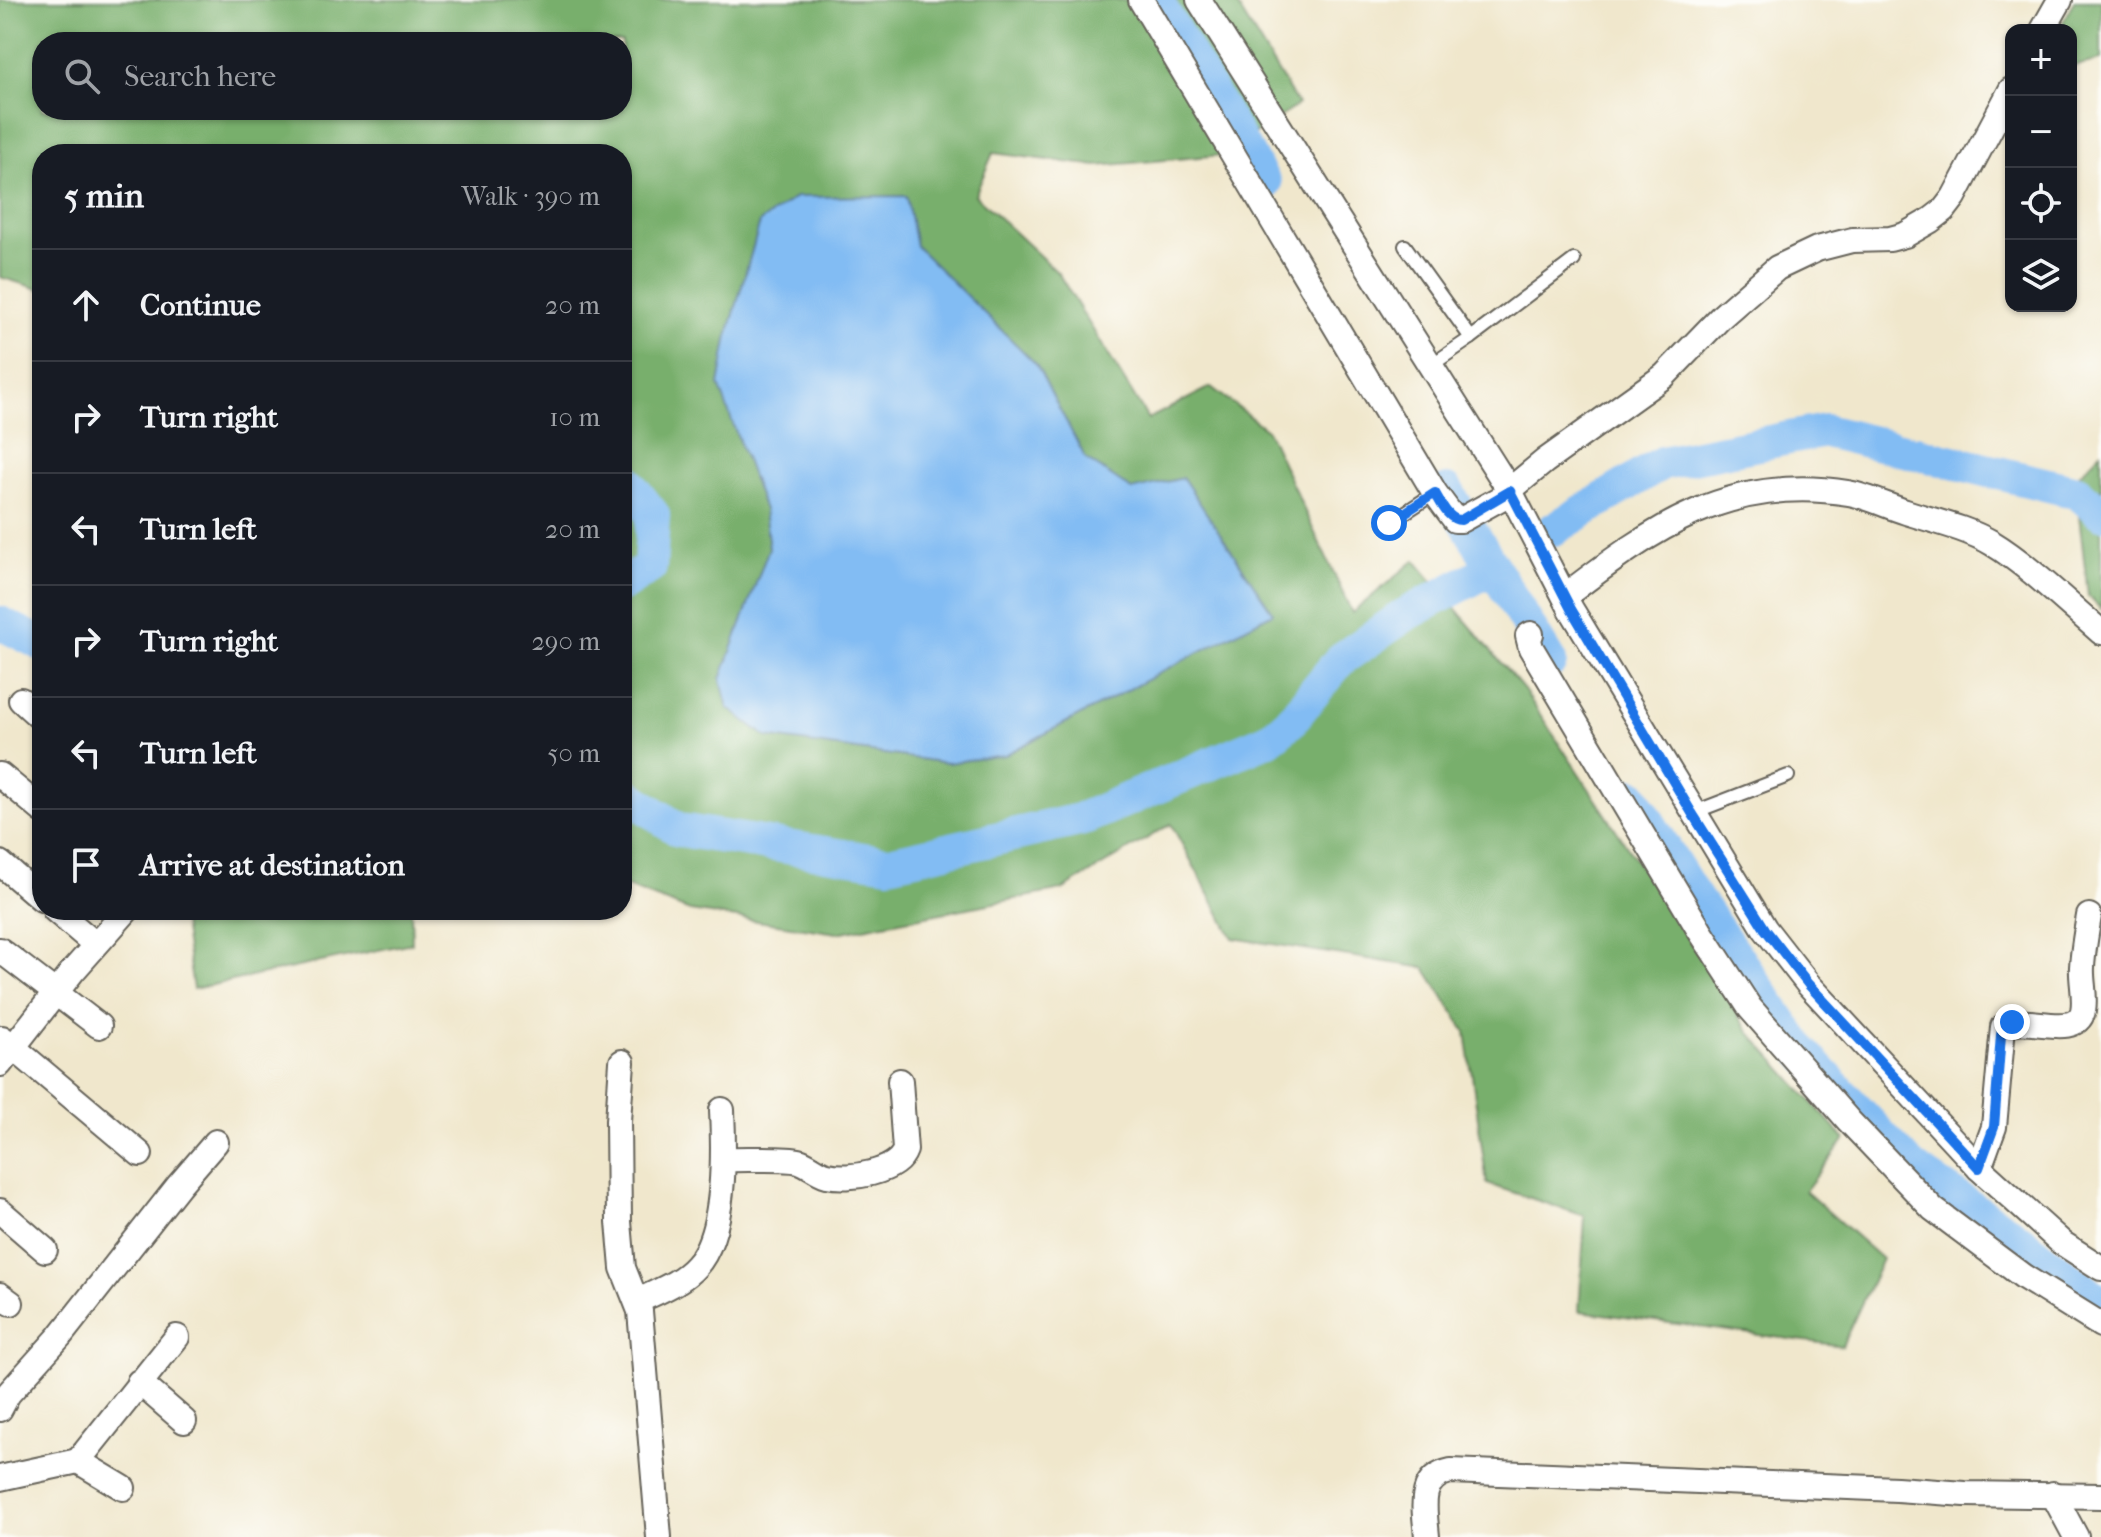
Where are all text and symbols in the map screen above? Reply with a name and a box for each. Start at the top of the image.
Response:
map controls [2005,24,2077,312]
button: + [2005,24,2077,96]
search box [32,32,632,120]
icon: search [60,54,104,98]
text: Search here [124,59,276,94]
button: − [2005,96,2077,168]
button: locate [2005,168,2077,240]
text: 5 min [64,176,144,216]
text: Walk · 390 m [461,181,600,212]
button: layers [2005,240,2077,312]
icon: ahead [64,283,108,327]
text: Continue [140,288,261,323]
text: 20 m [545,290,600,321]
icon: right [64,395,108,439]
text: Turn right [140,400,278,435]
text: 10 m [549,402,600,433]
route start [1371,505,1407,541]
icon: left [64,507,108,551]
text: Turn left [140,512,257,547]
text: 20 m [545,514,600,545]
icon: right [64,619,108,663]
text: Turn right [140,624,278,659]
text: 290 m [531,626,600,657]
icon: left [64,731,108,775]
text: Turn left [140,736,257,771]
text: 50 m [547,738,600,769]
icon: arrive [64,843,108,887]
text: Arrive at destination [140,848,405,883]
route end [1994,1004,2030,1040]

